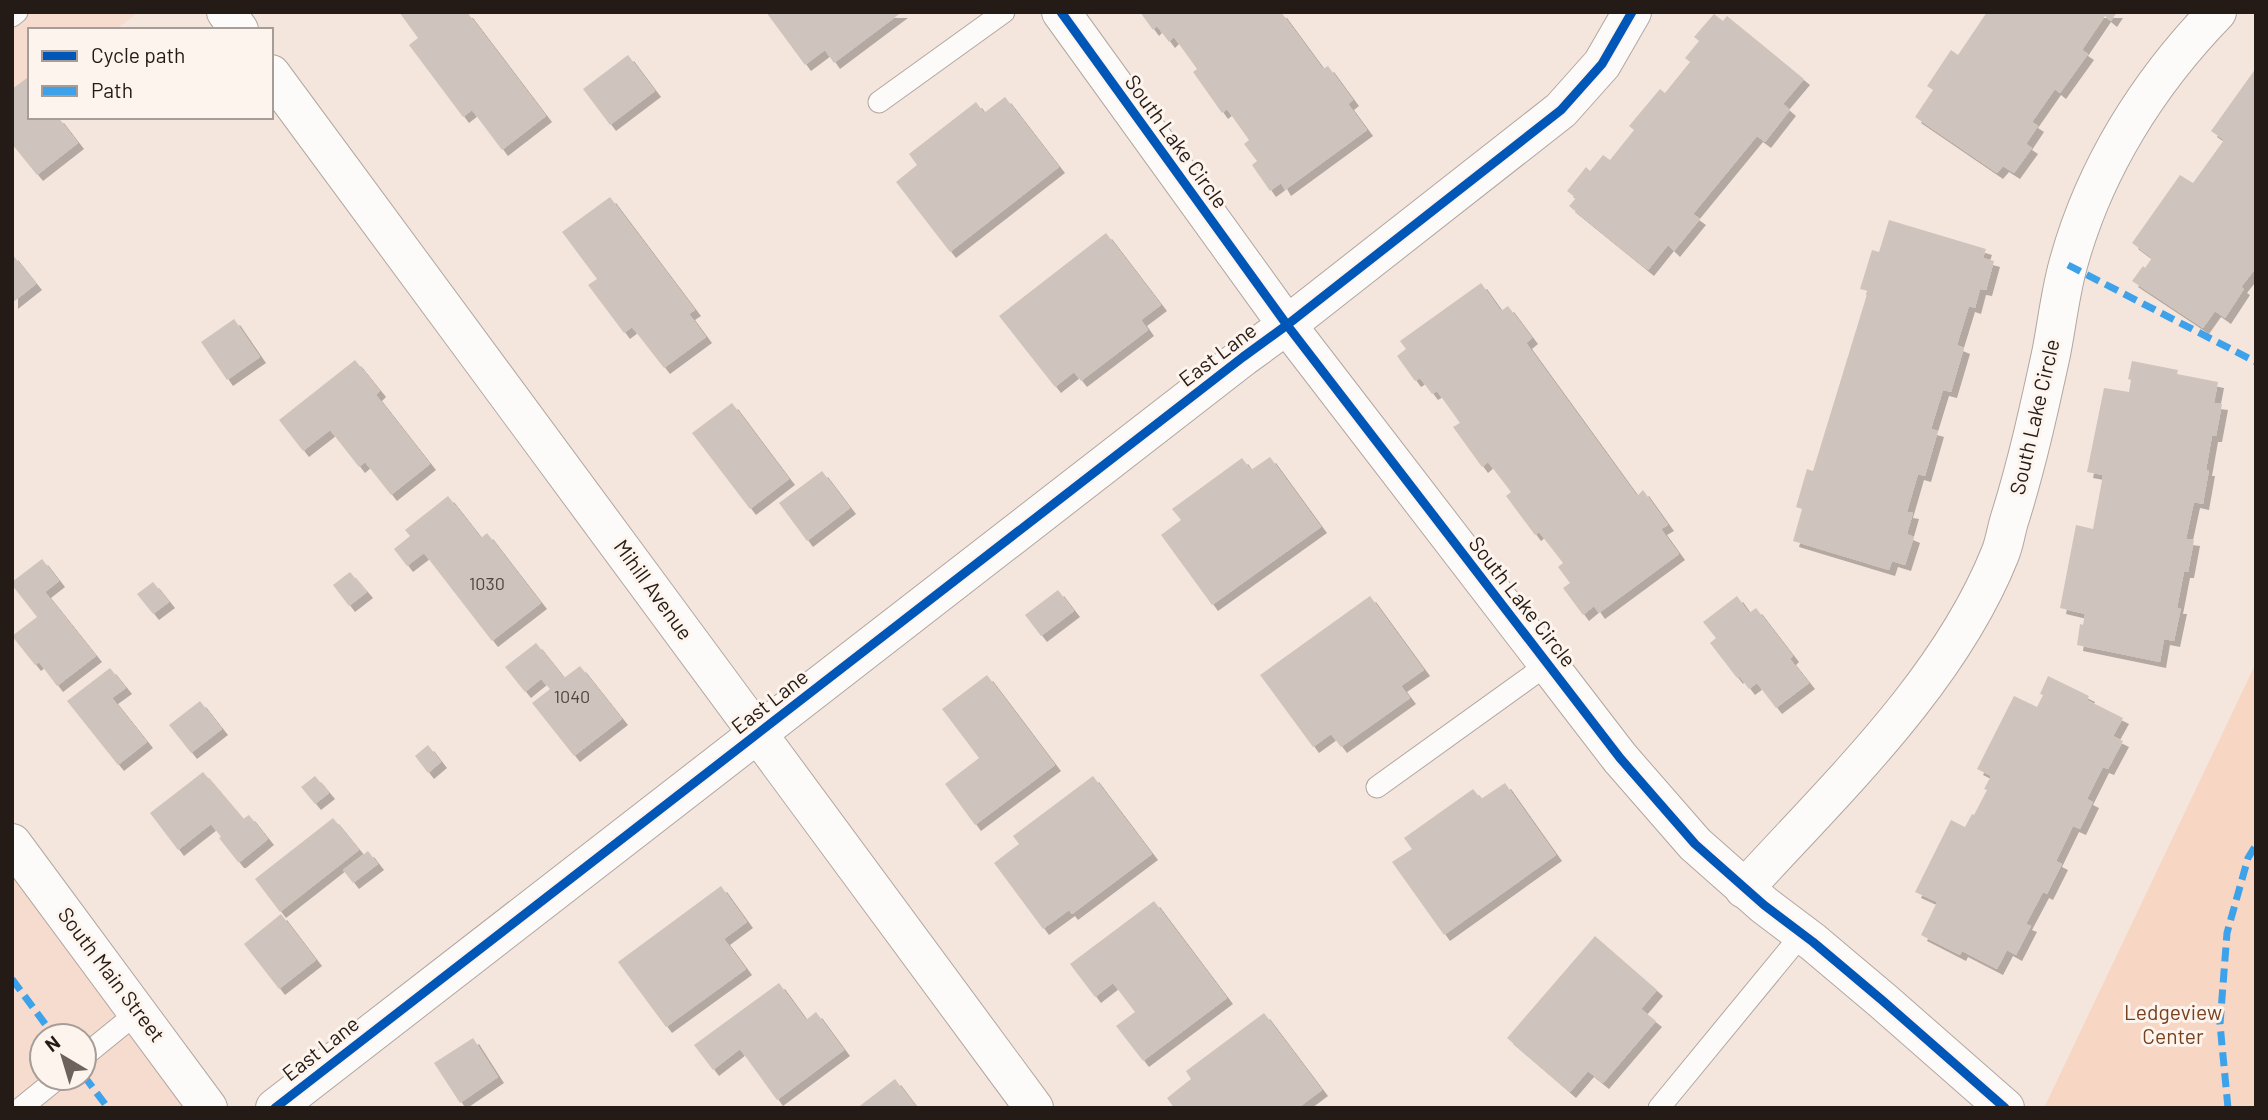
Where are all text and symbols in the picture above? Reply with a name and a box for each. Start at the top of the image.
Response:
legend [28,28,273,119]
text: Cycle path [91,42,185,67]
street label: South Lake Circle [1120,69,1234,213]
text: Path [91,77,133,102]
street label: East Lane [1173,317,1261,391]
street label: South Lake Circle [2003,336,2064,497]
street label: South Lake Circle [1464,531,1582,671]
street label: Mihill Avenue [610,534,699,644]
house number: 1030 [469,572,505,594]
street label: East Lane [726,663,812,738]
house number: 1040 [554,685,590,707]
street label: South Main Street [53,902,171,1046]
park label: Ledgeview Center [2124,999,2222,1048]
street label: East Lane [277,1010,363,1085]
north arrow [28,1022,98,1092]
text: N [40,1030,64,1056]

